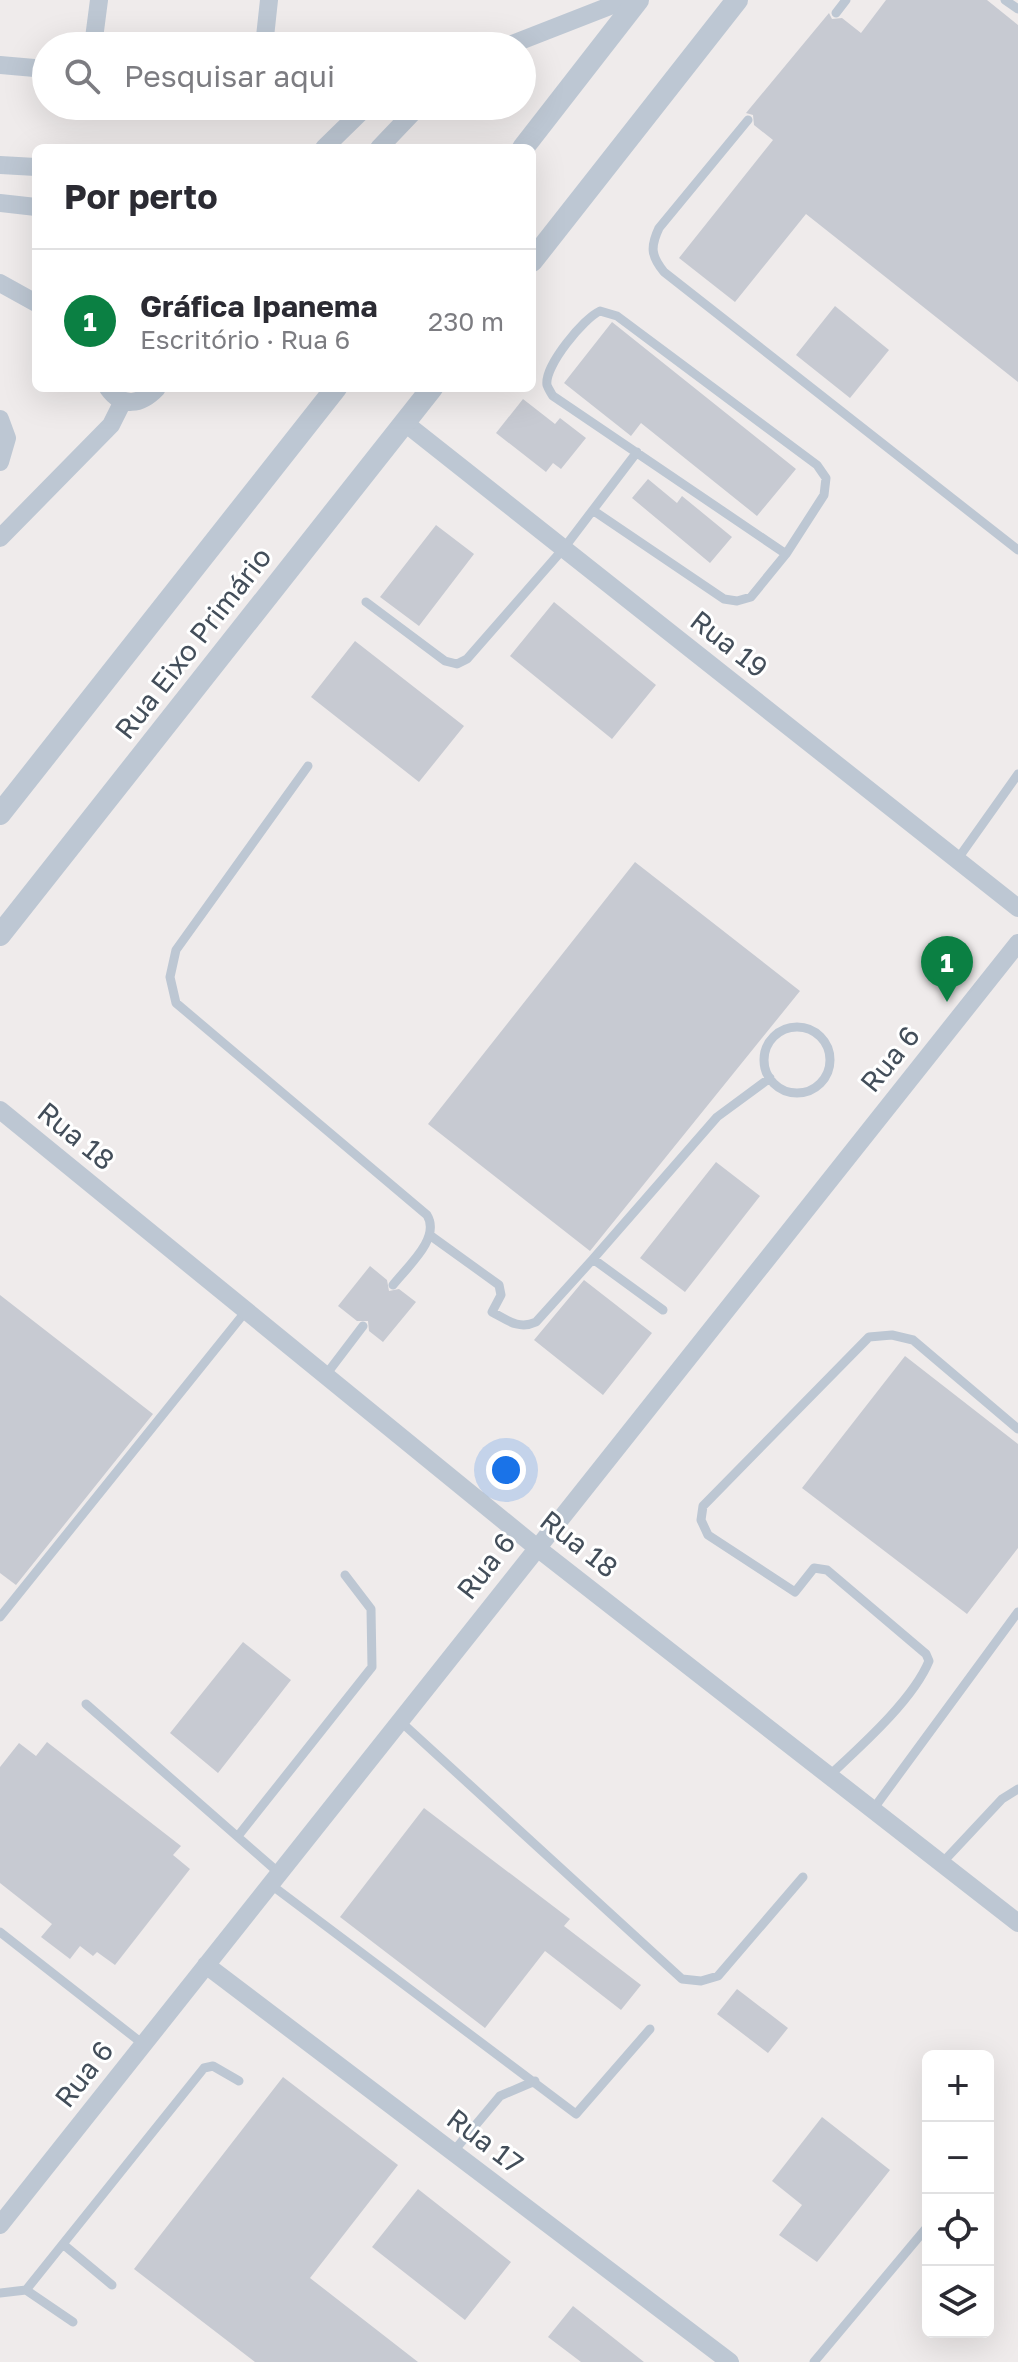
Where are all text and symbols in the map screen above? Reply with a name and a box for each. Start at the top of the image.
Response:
search box [32,32,536,120]
icon: search [60,54,104,98]
text: Pesquisar aqui [124,58,335,94]
text: Por perto [64,176,218,216]
text: Gráfica Ipanema [140,288,378,324]
text: 1 [83,306,97,337]
text: 230 m [428,306,504,337]
text: Escritório · Rua 6 [140,324,350,355]
street label: Rua Eixo Primário [108,540,278,745]
street label: Rua 19 [684,603,774,684]
pin: 1 [921,936,973,1002]
street label: Rua 6 [853,1019,926,1098]
street label: Rua 18 [31,1095,121,1176]
your location [486,1450,526,1490]
street label: Rua 18 [534,1503,624,1584]
street label: Rua 6 [449,1526,522,1605]
street label: Rua 6 [47,2034,120,2113]
map controls [922,2050,994,2338]
button: + [922,2050,994,2122]
street label: Rua 17 [441,2101,530,2180]
button: − [922,2122,994,2194]
button: locate [922,2194,994,2266]
button: layers [922,2266,994,2338]

